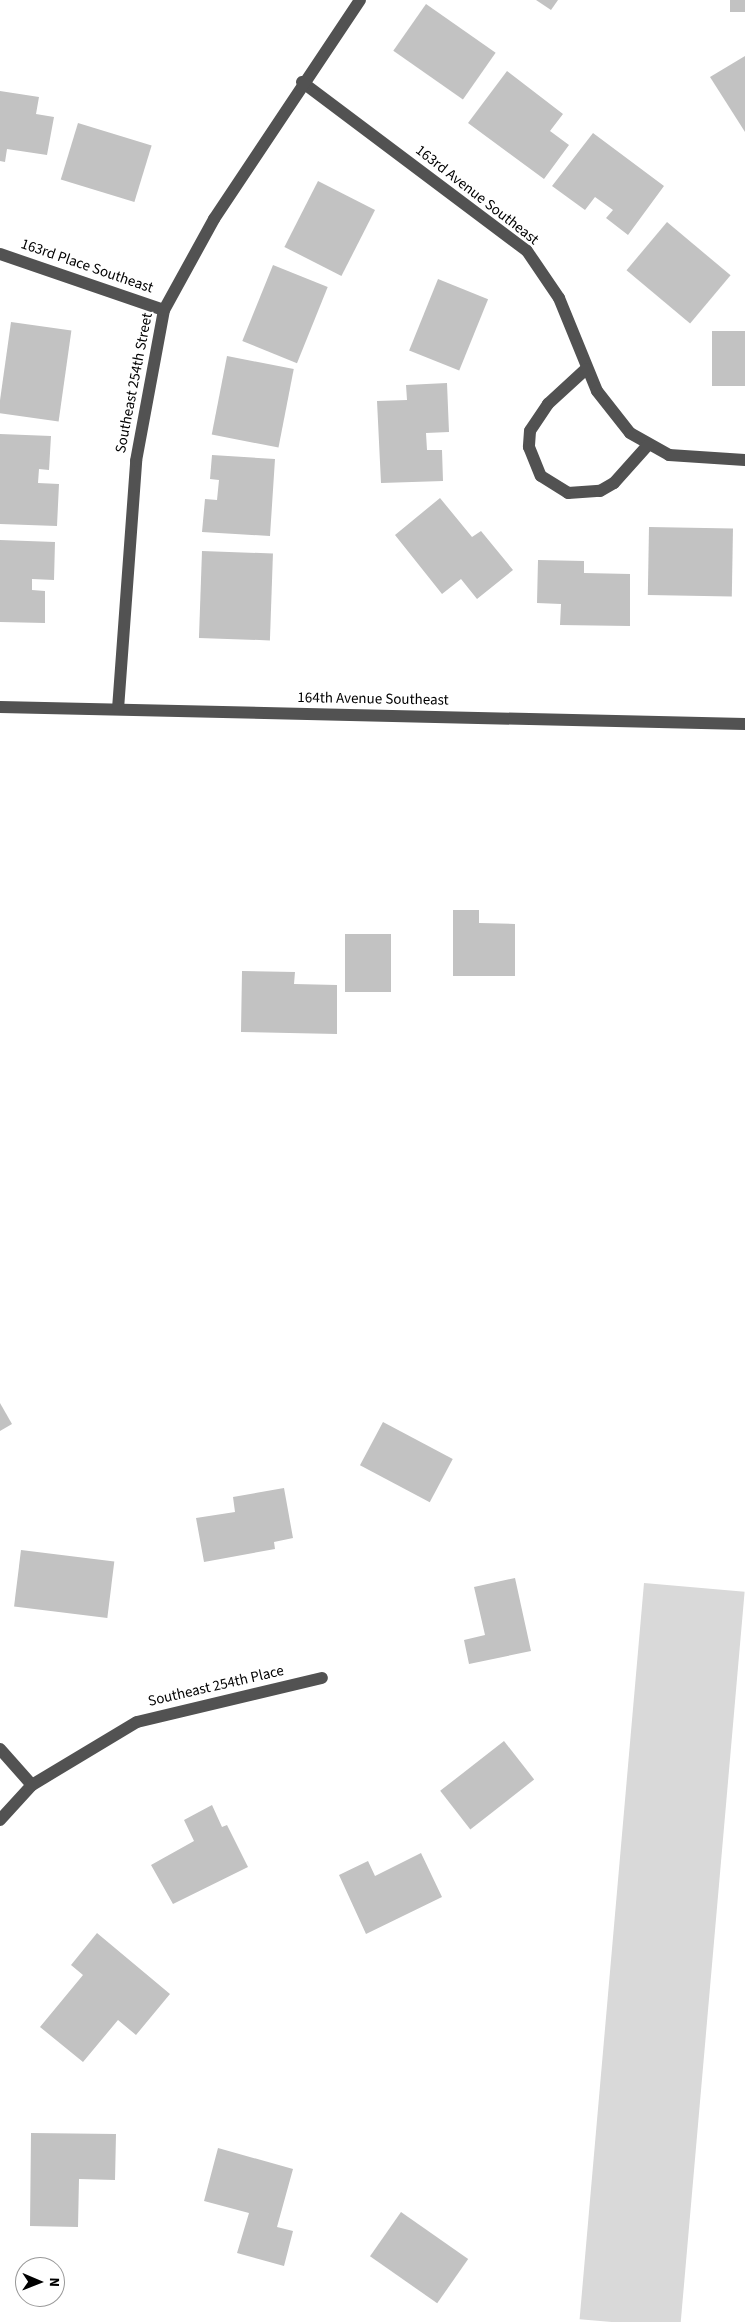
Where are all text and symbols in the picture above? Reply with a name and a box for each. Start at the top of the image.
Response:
street label: 163rd Avenue Southeast [412,141,542,249]
street label: 163rd Place Southeast [18,235,156,297]
street label: Southeast 254th Street [112,311,156,455]
street label: 164th Avenue Southeast [297,689,449,709]
street label: Southeast 254th Place [146,1662,286,1710]
north arrow [15,2257,65,2307]
text: N [44,2277,64,2287]

